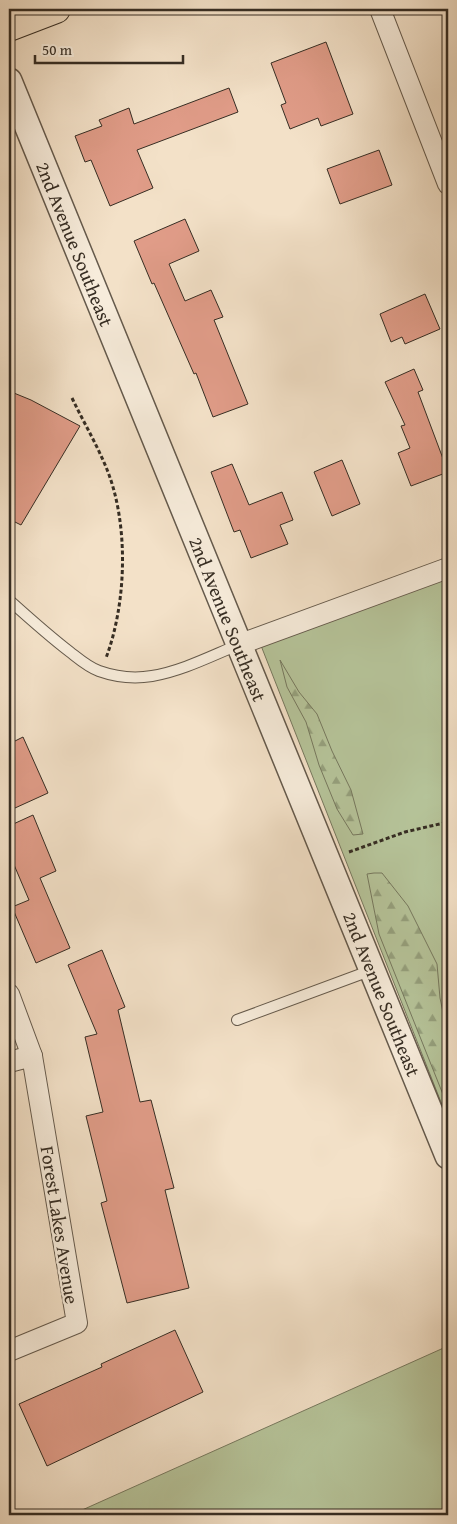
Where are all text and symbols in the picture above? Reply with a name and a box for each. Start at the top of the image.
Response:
scale bar [35,32,182,64]
text: 50 m [42,39,73,60]
street label: 2nd Avenue Southeast [29,157,121,331]
street label: 2nd Avenue Southeast [182,532,274,706]
street label: 2nd Avenue Southeast [336,907,428,1081]
street label: Forest Lakes Avenue [34,1144,86,1306]

